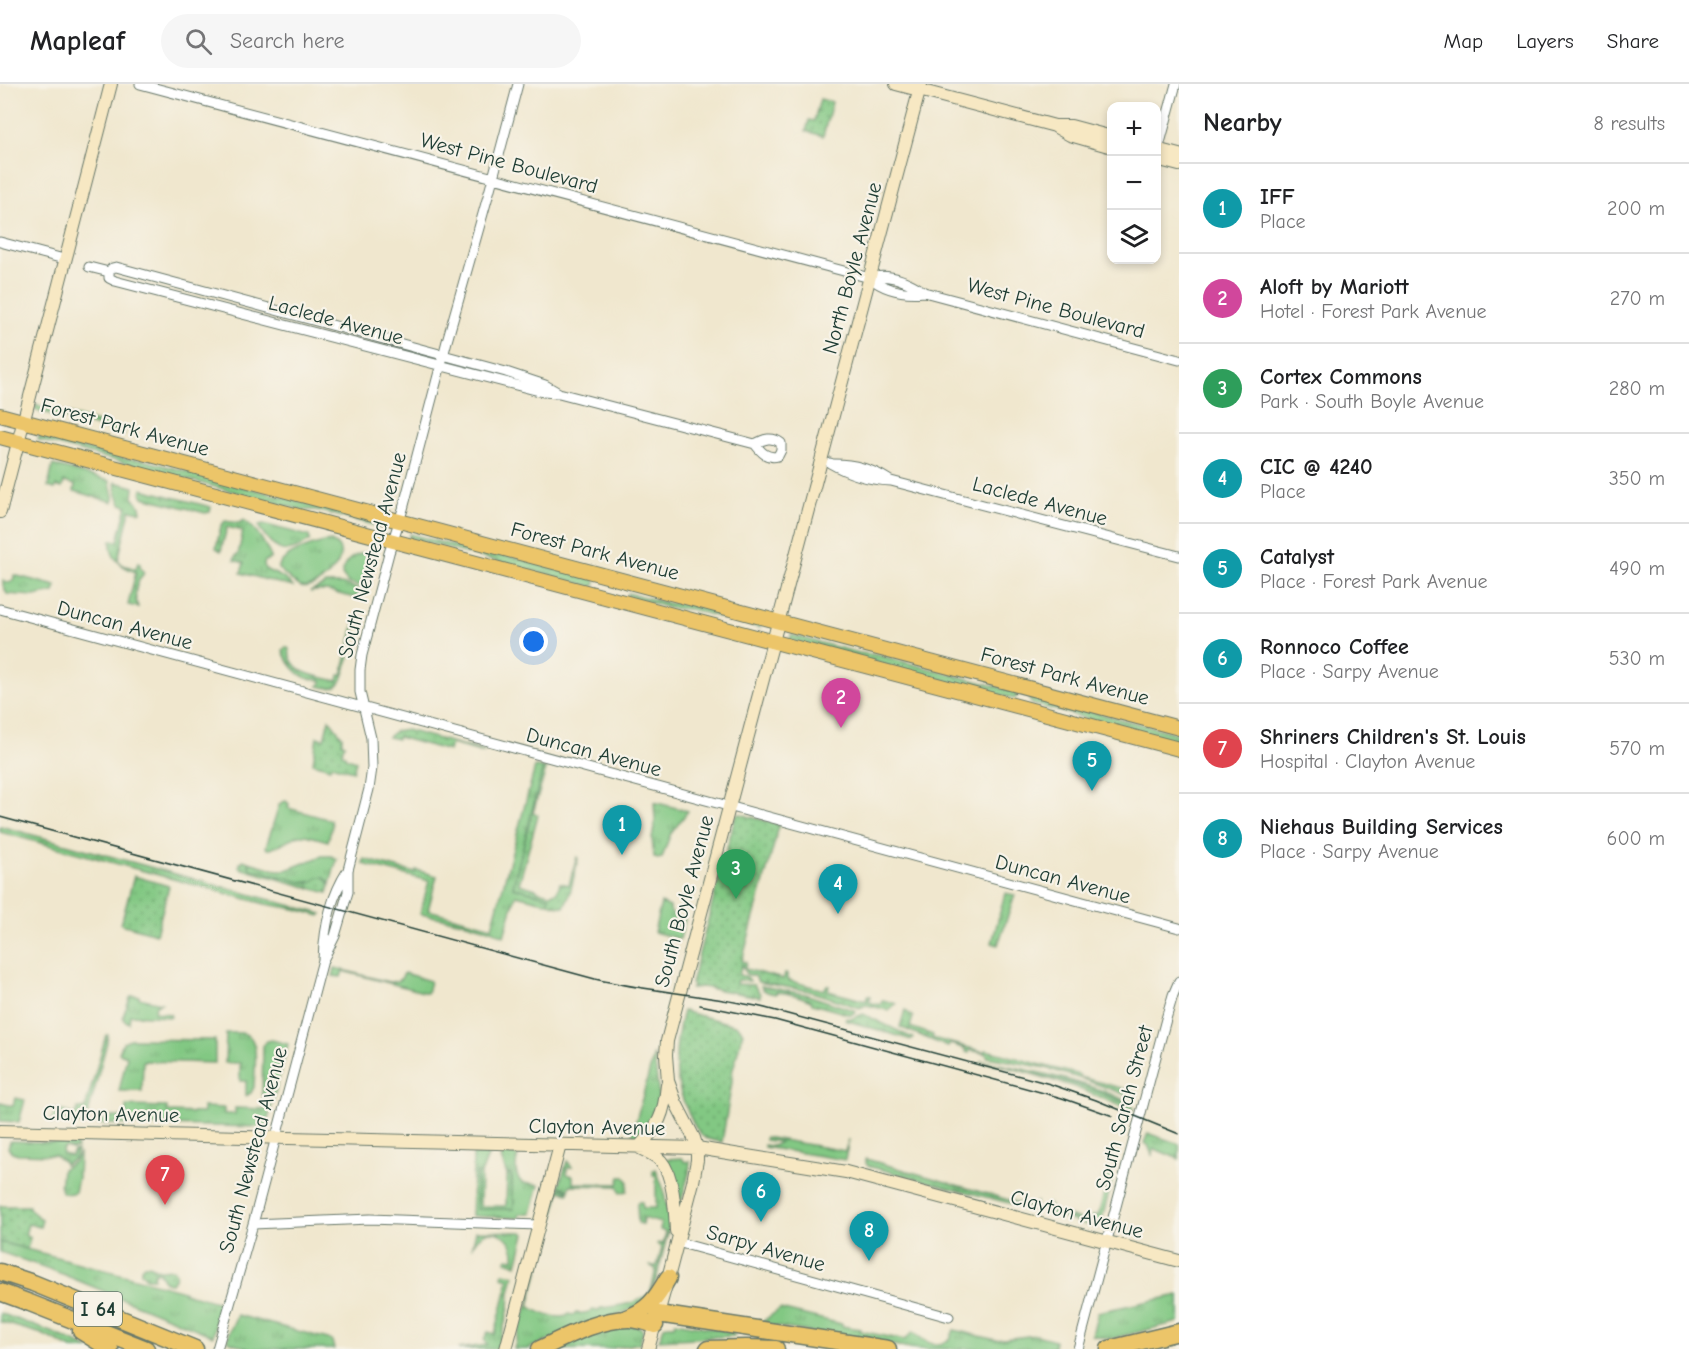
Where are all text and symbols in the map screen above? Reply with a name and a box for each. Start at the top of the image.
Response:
search box [161,14,581,68]
text: Mapleaf [30,25,125,57]
icon: search [182,25,215,58]
text: Search here [230,28,344,54]
text: Map [1444,29,1483,53]
text: Layers [1516,29,1574,53]
text: Share [1607,29,1659,53]
map controls [1107,102,1161,264]
button: + [1107,102,1161,156]
text: Nearby [1203,108,1282,138]
text: 8 results [1593,112,1665,135]
street label: West Pine Boulevard [418,128,600,198]
button: − [1107,156,1161,210]
street label: North Boyle Avenue [817,179,887,357]
text: IFF [1260,184,1294,210]
text: 1 [1219,197,1226,220]
text: 200 m [1607,197,1665,220]
button: layers [1107,210,1161,264]
text: Place [1260,210,1306,233]
street label: West Pine Boulevard [965,273,1147,343]
text: Aloft by Mariott [1260,274,1409,300]
text: 2 [1218,287,1227,310]
text: 270 m [1610,287,1665,310]
street label: Laclede Avenue [266,290,406,350]
text: Hotel · Forest Park Avenue [1260,300,1486,323]
text: Cortex Commons [1260,364,1422,390]
text: 3 [1218,377,1227,400]
text: 280 m [1609,377,1665,400]
text: Park · South Boyle Avenue [1260,390,1484,413]
street label: Forest Park Avenue [38,393,212,461]
street label: South Newstead Avenue [333,449,411,661]
text: CIC @ 4240 [1260,454,1373,480]
text: 4 [1218,467,1227,490]
text: 350 m [1609,467,1665,490]
street label: Laclede Avenue [970,471,1110,531]
text: Place [1260,480,1306,503]
street label: Forest Park Avenue [508,517,682,585]
text: Catalyst [1260,544,1334,570]
text: 5 [1217,557,1228,580]
text: 490 m [1609,557,1665,580]
text: Place · Forest Park Avenue [1260,570,1488,593]
street label: Duncan Avenue [55,595,195,655]
your location [519,627,548,656]
text: Ronnoco Coffee [1260,634,1409,660]
street label: Forest Park Avenue [978,642,1152,710]
text: 6 [1217,647,1228,670]
text: 530 m [1609,647,1665,670]
text: Place · Sarpy Avenue [1260,660,1439,683]
pin: 2 [822,678,860,728]
street label: Duncan Avenue [524,722,664,782]
text: Shriners Children's St. Louis [1260,724,1526,750]
text: 7 [1218,737,1227,760]
text: 570 m [1609,737,1665,760]
pin: 5 [1072,742,1112,791]
text: Hospital · Clayton Avenue [1260,750,1475,773]
pin: 1 [602,806,642,855]
street label: South Boyle Avenue [649,812,719,990]
text: Niehaus Building Services [1260,814,1503,840]
text: 8 [1217,827,1228,850]
text: 600 m [1607,827,1665,850]
text: Place · Sarpy Avenue [1260,840,1439,863]
street label: Duncan Avenue [993,849,1133,909]
pin: 3 [716,850,756,899]
pin: 4 [818,864,858,914]
street label: South Sarah Street [1090,1022,1158,1193]
street label: South Newstead Avenue [214,1044,292,1256]
street label: Clayton Avenue [42,1101,180,1127]
street label: Clayton Avenue [528,1114,666,1140]
pin: 7 [146,1156,184,1205]
pin: 6 [742,1172,780,1222]
street label: Clayton Avenue [1008,1185,1146,1243]
pin: 8 [850,1212,888,1261]
street label: Sarpy Avenue [704,1220,828,1276]
road number: I 64 [74,1292,122,1326]

